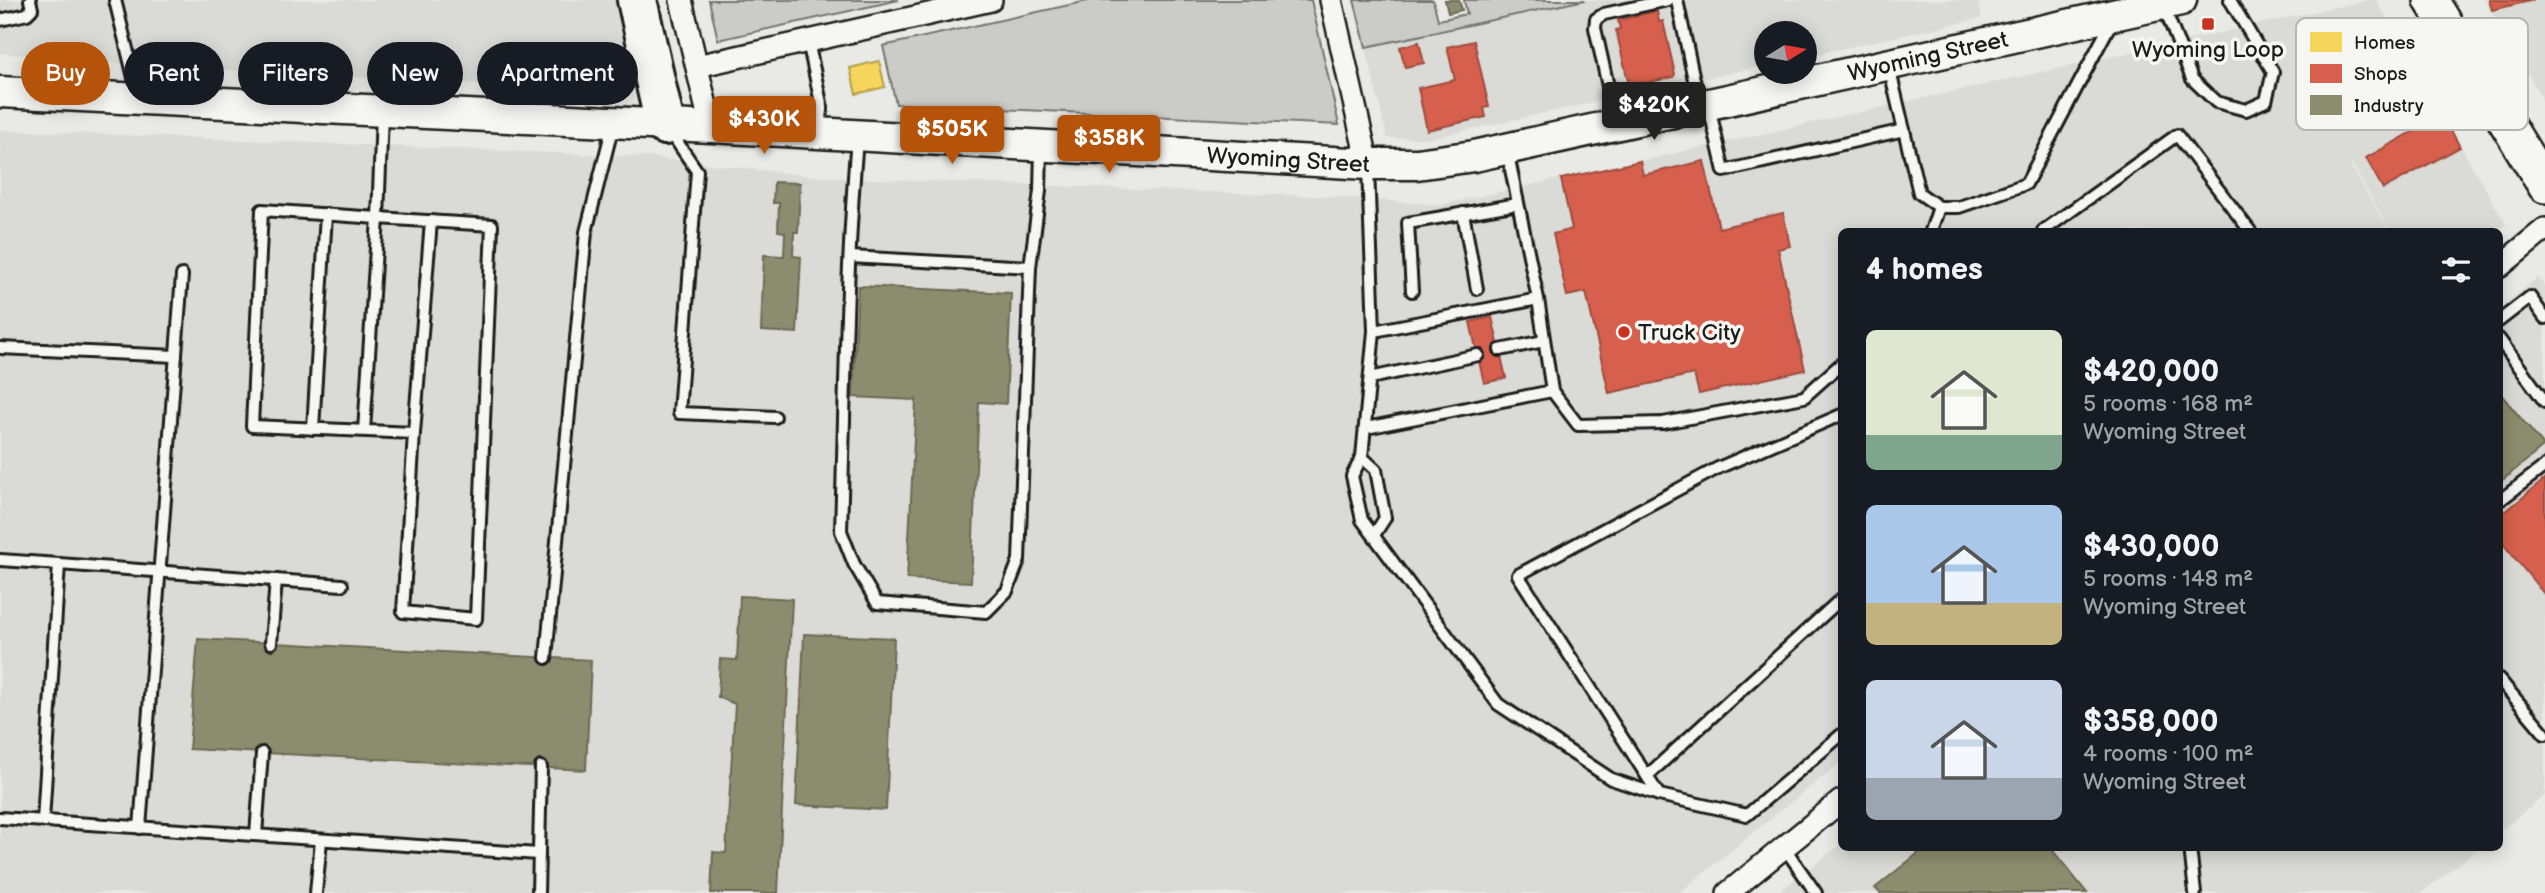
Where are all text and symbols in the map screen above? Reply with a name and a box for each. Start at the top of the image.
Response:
marker: Wyoming Loop [2200,16,2216,32]
legend [2296,18,2528,130]
north arrow [1754,21,1816,84]
map controls [1754,21,1817,84]
street label: Wyoming Street [1845,26,2011,88]
text: Homes [2354,32,2415,55]
place label: Wyoming Loop [2132,36,2284,64]
chip: Buy [21,42,110,105]
chip: Rent [124,42,224,105]
chip: Filters [238,42,353,105]
chip: New [367,42,463,105]
chip: Apartment [477,42,638,105]
text: Shops [2354,63,2407,86]
pin: $420K [1605,82,1703,142]
text: $420K [1618,91,1690,119]
text: Industry [2354,95,2424,118]
pin: $430K [715,96,813,156]
text: $430K [728,105,800,133]
pin: $505K [903,106,1001,166]
text: $505K [916,115,988,143]
pin: $358K [1060,116,1158,175]
text: $358K [1073,124,1145,152]
street label: Wyoming Street [1206,142,1370,179]
icon: filters [2437,251,2475,289]
text: 4 homes [1866,252,1983,288]
place label: Truck City [1638,319,1741,347]
marker: Truck City [1616,324,1632,340]
text: $420,000 [2083,354,2219,390]
icon: home [1922,358,2006,442]
text: 5 rooms · 168 m² [2083,390,2253,418]
text: Wyoming Street [2083,418,2246,446]
text: $430,000 [2083,529,2219,565]
icon: home [1922,533,2006,617]
text: 5 rooms · 148 m² [2083,565,2253,593]
text: Wyoming Street [2083,593,2246,621]
text: $358,000 [2083,704,2218,740]
icon: home [1922,708,2006,792]
text: 4 rooms · 100 m² [2083,740,2254,768]
text: Wyoming Street [2083,768,2246,796]

